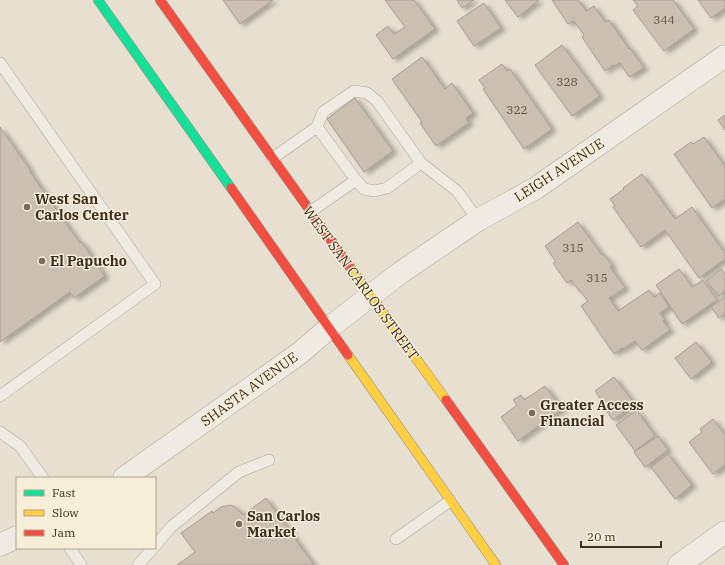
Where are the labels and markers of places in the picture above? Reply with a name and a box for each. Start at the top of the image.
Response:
place label: West San Carlos Center [35,190,129,224]
marker: West San Carlos Center [22,202,32,212]
place label: El Papucho [50,252,127,270]
marker: El Papucho [37,256,47,266]
place label: Greater Access Financial [540,396,644,430]
marker: Greater Access Financial [527,408,537,418]
place label: San Carlos Market [247,507,320,541]
marker: San Carlos Market [234,519,244,529]

